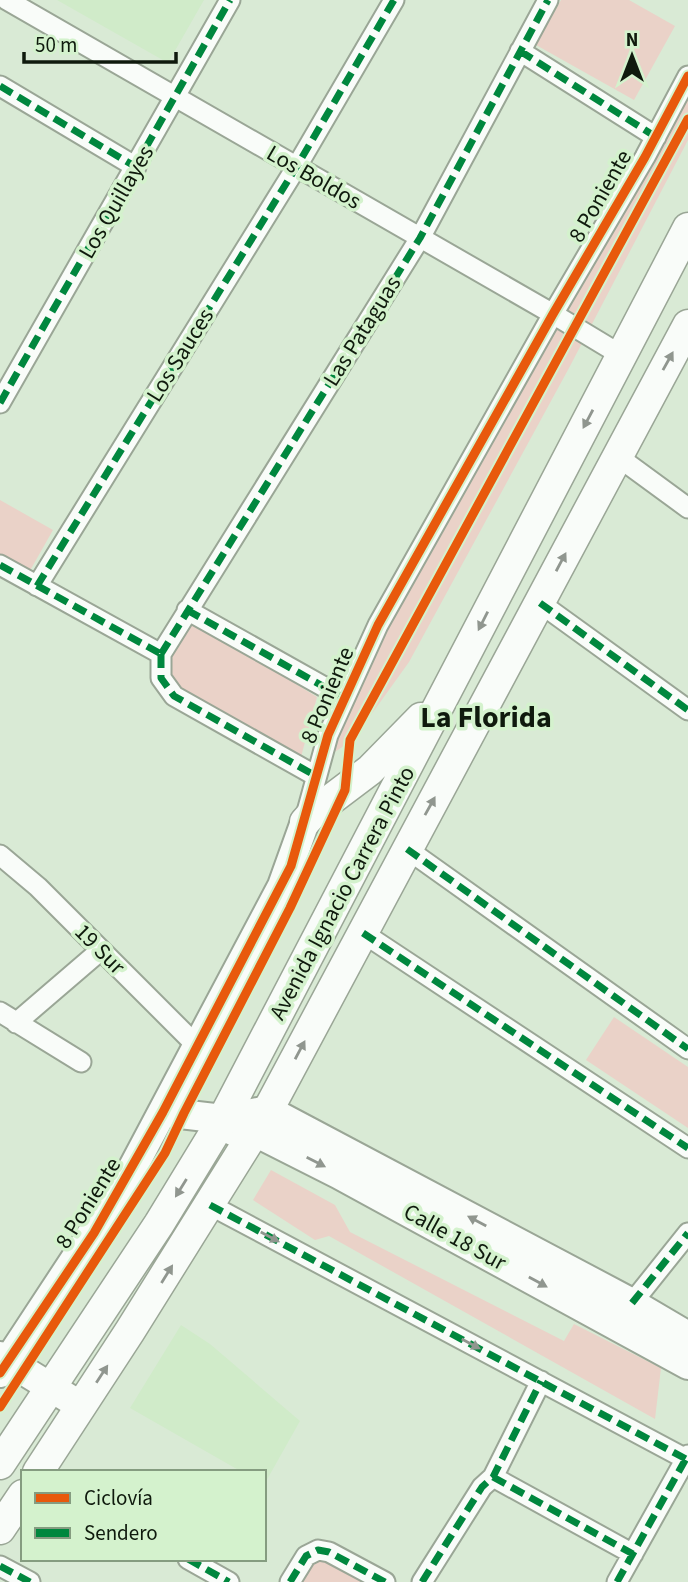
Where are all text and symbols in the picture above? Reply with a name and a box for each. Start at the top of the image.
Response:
scale bar [24,21,177,65]
north arrow [597,21,667,91]
text: N [626,27,638,54]
text: 50 m [35,30,77,60]
street label: Los Boldos [261,137,367,217]
street label: Los Quillayes [70,139,162,265]
street label: 8 Poniente [560,144,640,248]
street label: Las Pataguas [315,269,409,393]
street label: Los Sauces [138,302,222,408]
one-way arrow [662,352,674,371]
one-way arrow [582,409,593,429]
one-way arrow [555,552,567,572]
one-way arrow [477,611,489,631]
street label: 8 Poniente [292,642,362,748]
district label: La Florida [420,696,552,739]
street label: Avenida Ignacio Carrera Pinto [261,760,423,1026]
one-way arrow [424,796,436,816]
street label: 19 Sur [67,916,134,983]
one-way arrow [294,1040,306,1060]
street label: 8 Poniente [47,1151,129,1255]
one-way arrow [306,1157,326,1168]
one-way arrow [174,1179,187,1198]
street label: Calle 18 Sur [398,1195,513,1279]
one-way arrow [467,1215,487,1227]
one-way arrow [260,1232,280,1243]
one-way arrow [160,1264,173,1283]
one-way arrow [528,1276,547,1288]
one-way arrow [461,1339,481,1350]
one-way arrow [95,1365,109,1383]
legend [21,1470,266,1561]
text: Ciclovía [84,1483,153,1513]
text: Sendero [84,1518,158,1548]

